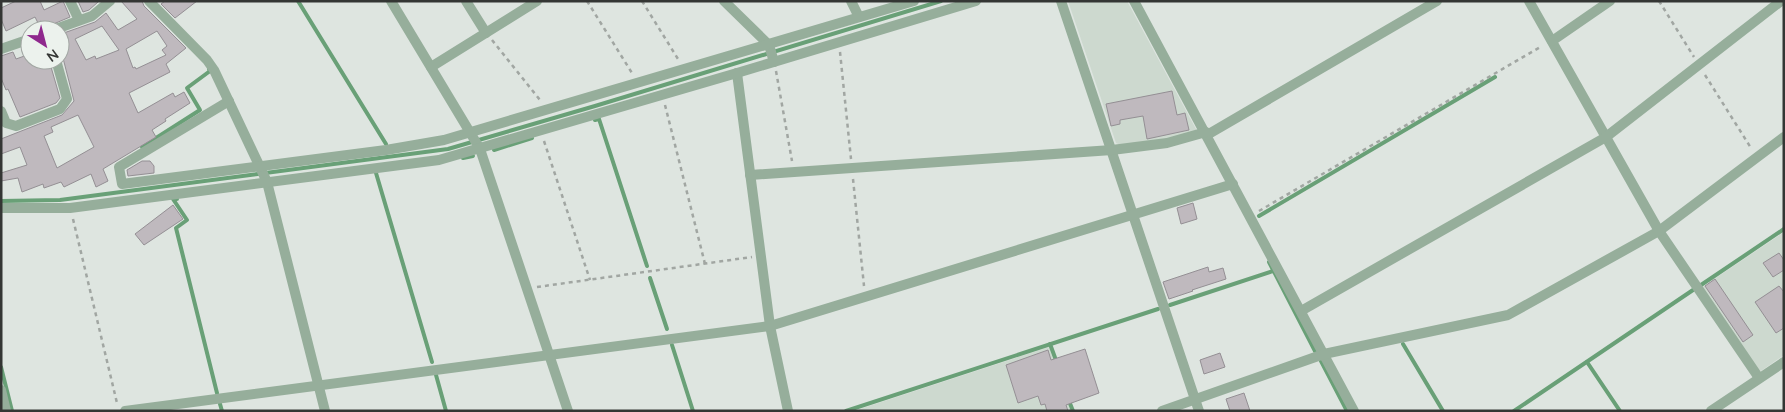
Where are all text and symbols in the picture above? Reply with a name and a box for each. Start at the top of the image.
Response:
north arrow [20,20,70,70]
text: N [43,44,62,66]

